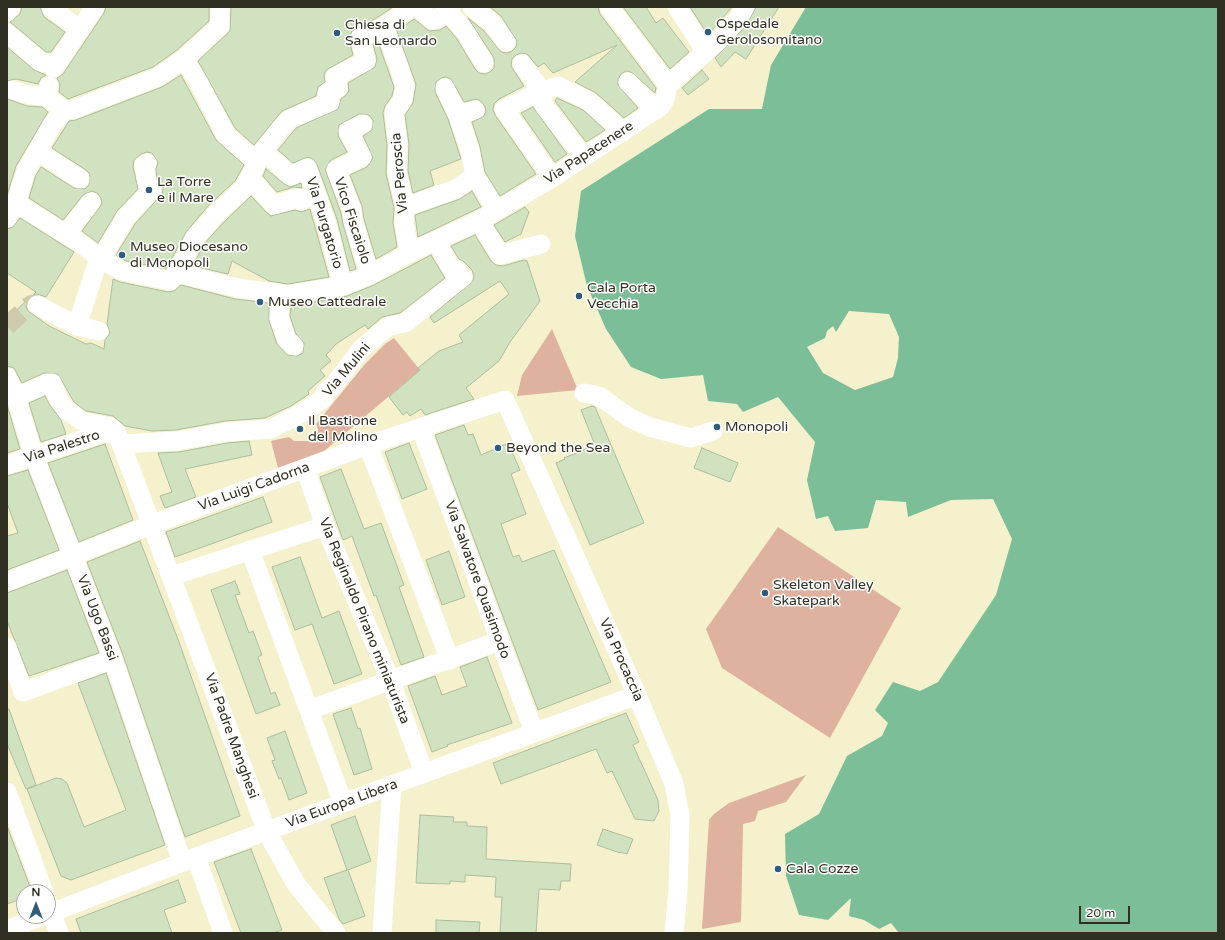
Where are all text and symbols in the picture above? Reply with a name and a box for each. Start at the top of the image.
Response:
place label: Ospedale Gerolosomitano [716,16,822,48]
place label: Chiesa di San Leonardo [345,17,437,50]
marker: Ospedale Gerolosomitano [703,27,713,37]
marker: Chiesa di San Leonardo [332,28,342,38]
street label: Via Papacenere [541,118,637,188]
street label: Via Peroscia [388,132,412,214]
place label: La Torre e il Mare [157,174,214,206]
street label: Via Purgatorio [302,175,346,271]
street label: Vico Fiscaiolo [330,175,374,267]
marker: La Torre e il Mare [144,185,154,195]
place label: Museo Diocesano di Monopoli [130,239,248,272]
marker: Museo Diocesano di Monopoli [117,250,127,260]
place label: Cala Porta Vecchia [587,280,656,312]
marker: Cala Porta Vecchia [574,291,584,301]
place label: Museo Cattedrale [268,294,386,310]
marker: Museo Cattedrale [255,297,265,307]
street label: Via Mulini [320,340,374,400]
place label: Il Bastione del Molino [308,413,378,446]
place label: Monopoli [725,419,788,435]
marker: Monopoli [712,422,722,432]
marker: Il Bastione del Molino [295,424,305,434]
street label: Via Palestro [22,427,102,467]
place label: Beyond the Sea [506,440,610,456]
marker: Beyond the Sea [493,443,503,453]
street label: Via Luigi Cadorna [196,459,312,515]
street label: Via Salvatore Quasimodo [441,499,513,661]
street label: Via Reginaldo Pirano miniaturista [315,515,413,727]
street label: Via Ugo Bassi [73,573,121,663]
place label: Skeleton Valley Skatepark [773,577,873,610]
marker: Skeleton Valley Skatepark [760,588,770,598]
street label: Via Procaccia [595,616,647,704]
street label: Via Padre Manghesi [200,671,262,801]
street label: Via Europa Libera [284,776,400,832]
place label: Cala Cozze [786,861,858,877]
marker: Cala Cozze [773,864,783,874]
north arrow [16,884,56,924]
text: N [32,886,40,899]
scale bar [1081,898,1132,924]
text: 20 m [1086,906,1115,920]

